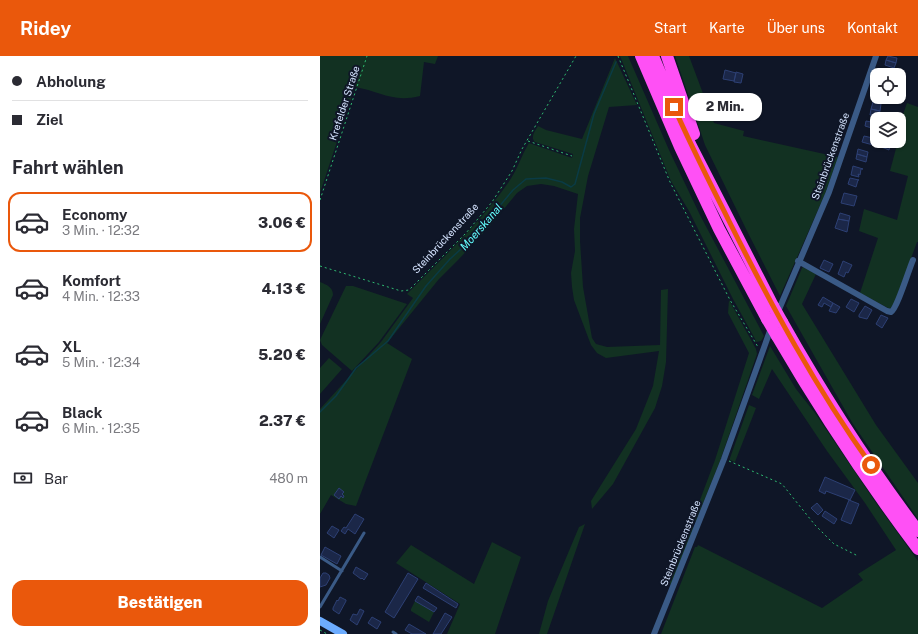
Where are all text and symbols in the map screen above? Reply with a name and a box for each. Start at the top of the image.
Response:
text: Ridey [20,17,71,39]
text: Start [654,20,687,36]
text: Karte [709,20,745,36]
text: Über uns [767,20,825,36]
text: Kontakt [847,20,898,36]
street label: Krefelder Straße [326,64,362,142]
map controls [870,68,906,148]
button: locate [870,68,906,104]
text: Abholung [36,73,106,90]
callout: 2 Min. [688,93,762,121]
route end [665,98,683,116]
text: 2 Min. [706,99,744,114]
text: Ziel [36,111,64,128]
street label: Steinbrückenstraße [809,111,851,201]
button: layers [870,112,906,148]
text: Fahrt wählen [12,157,124,178]
street label: Steinbrückenstraße [409,200,481,276]
water label: Moerskanal [458,201,504,253]
icon: car [14,204,50,240]
text: Economy [62,206,127,223]
text: 3.06 € [258,214,306,231]
text: 3 Min. · 12:32 [62,223,140,238]
icon: car [14,270,50,306]
text: Komfort [62,272,121,289]
text: 4.13 € [261,280,306,297]
text: 4 Min. · 12:33 [62,289,140,304]
icon: car [14,336,50,372]
text: XL [62,338,81,355]
text: 5.20 € [258,346,306,363]
text: 5 Min. · 12:34 [62,355,140,370]
icon: car [14,402,50,438]
text: Black [62,404,102,421]
text: 2.37 € [259,412,306,429]
text: 6 Min. · 12:35 [62,421,140,436]
route start [862,456,880,474]
icon: cash [12,467,34,489]
text: Bar [44,470,68,487]
text: 480 m [269,471,308,486]
street label: Steinbrückenstraße [657,498,703,588]
button: Bestätigen [12,580,308,626]

